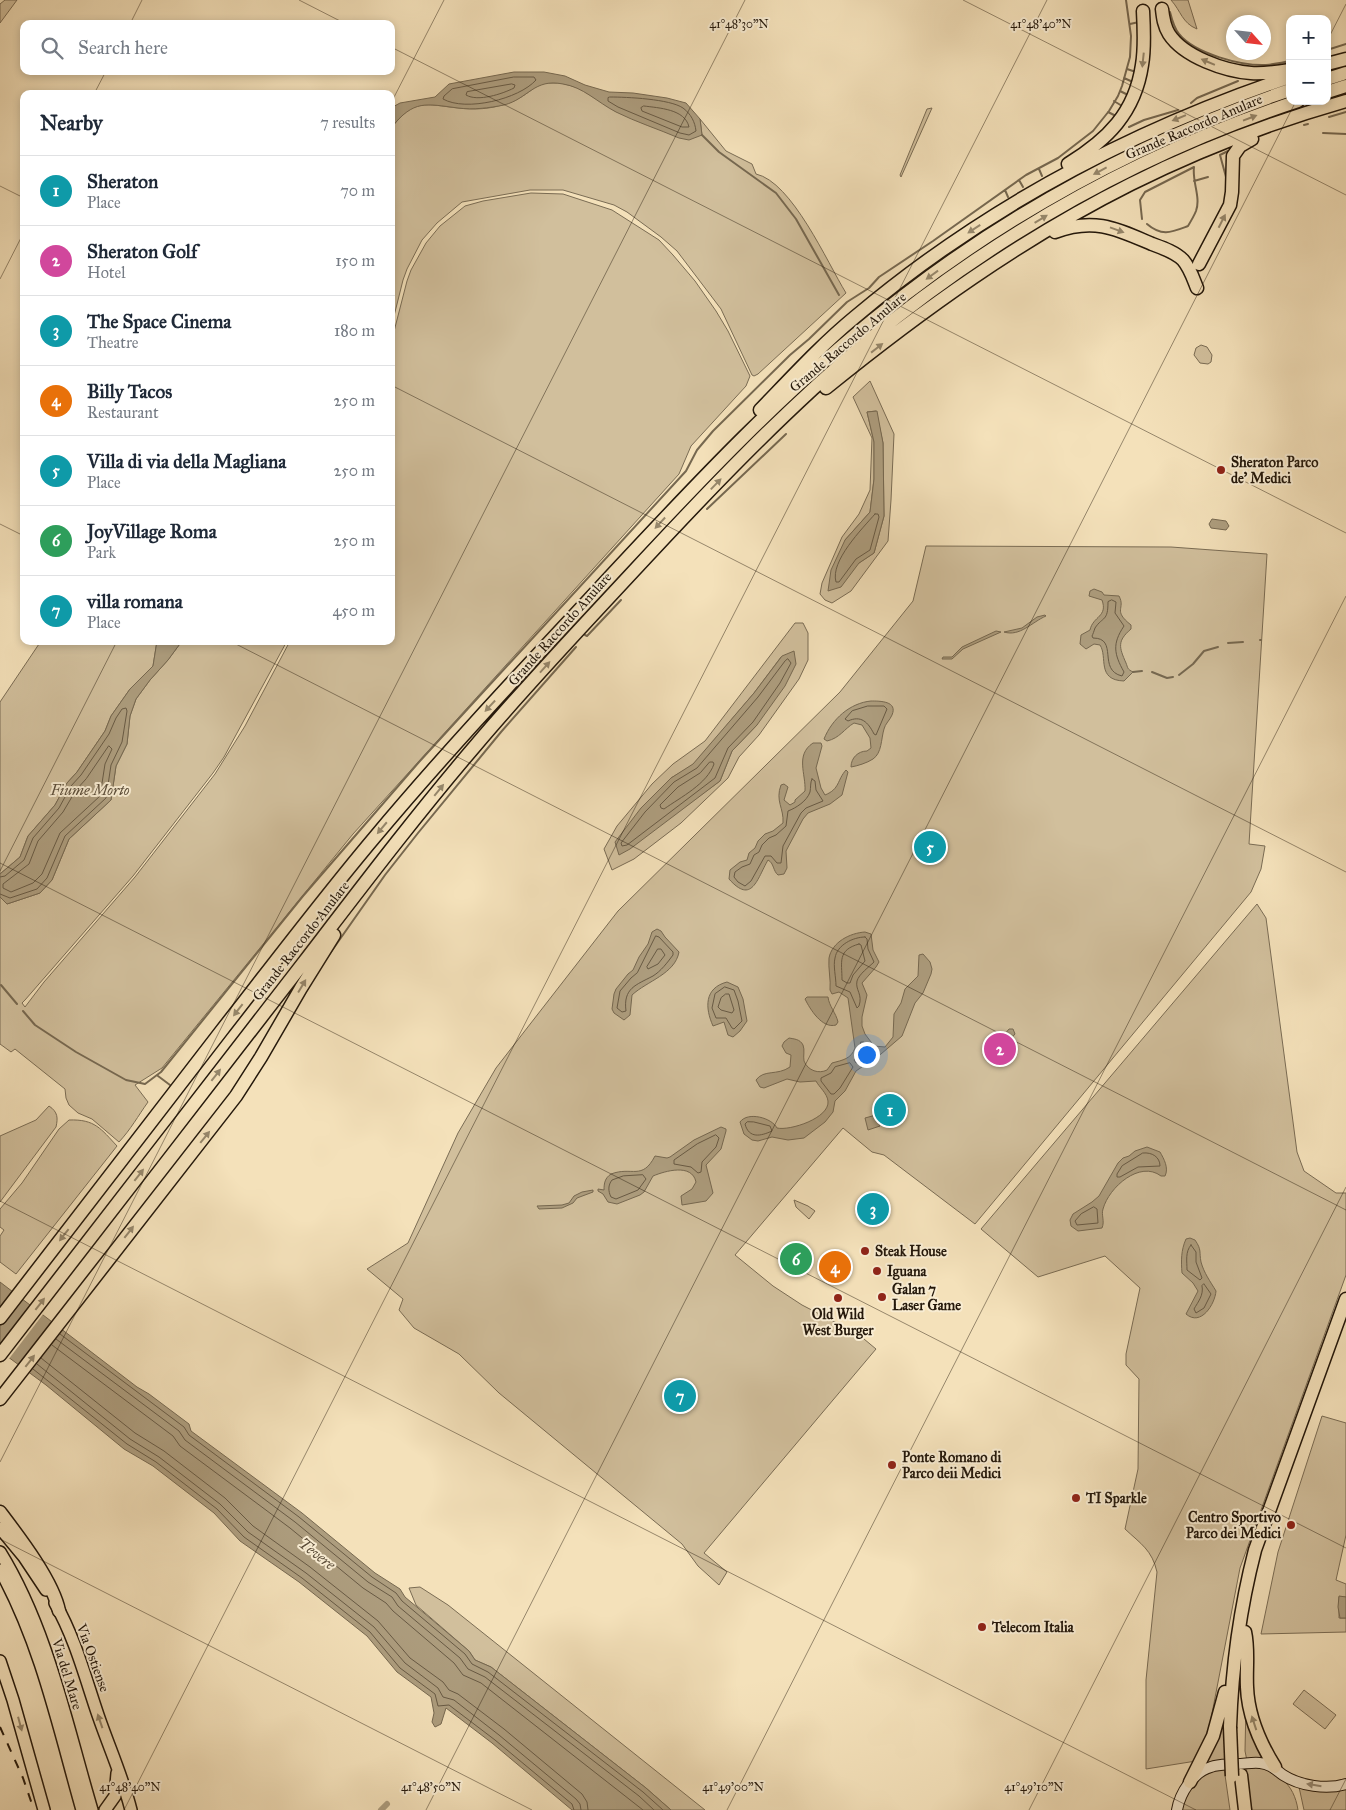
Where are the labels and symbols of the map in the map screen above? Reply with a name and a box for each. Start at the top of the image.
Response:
north arrow [1226,15,1271,60]
text: 41°48'30"N [709,17,769,31]
text: 41°48'40"N [1010,17,1072,31]
one-way arrow [1138,52,1146,68]
one-way arrow [1201,57,1215,65]
street label: Grande Raccordo Anulare [1123,90,1265,164]
one-way arrow [1243,114,1258,122]
one-way arrow [1171,115,1186,123]
one-way arrow [1093,167,1107,175]
one-way arrow [1034,214,1047,223]
one-way arrow [1218,214,1226,229]
one-way arrow [968,224,981,234]
one-way arrow [1110,226,1125,234]
one-way arrow [926,269,939,280]
street label: Grande Raccordo Anulare [786,288,910,396]
one-way arrow [870,343,883,354]
place label: Sheraton Parco de' Medici [1231,454,1318,487]
marker: Sheraton Parco de' Medici [1215,464,1227,476]
one-way arrow [710,478,722,490]
one-way arrow [654,517,666,529]
street label: Grande Raccordo Anulare [505,569,616,689]
one-way arrow [539,661,551,673]
one-way arrow [484,700,496,712]
water label: Fiume Morto [49,781,130,799]
one-way arrow [433,783,444,796]
one-way arrow [377,821,388,834]
pin: 5 [914,828,946,866]
street label: Grande Raccordo Anulare [249,878,353,1004]
one-way arrow [297,979,306,992]
one-way arrow [232,1003,243,1016]
pin: 2 [984,1030,1016,1068]
your location [854,1042,880,1068]
one-way arrow [211,1068,221,1082]
pin: 1 [874,1091,906,1129]
one-way arrow [199,1131,210,1144]
one-way arrow [134,1169,145,1182]
pin: 3 [857,1190,889,1228]
one-way arrow [124,1226,135,1239]
one-way arrow [59,1228,69,1242]
pin: 6 [780,1240,812,1278]
place label: Steak House [875,1243,947,1260]
marker: Steak House [859,1245,871,1257]
pin: 4 [819,1248,851,1286]
place label: Iguana [887,1263,927,1281]
marker: Iguana [871,1265,883,1277]
place label: Galan 7 Laser Game [892,1281,961,1314]
marker: Galan 7 Laser Game [876,1291,888,1303]
marker: Old Wild West Burger [832,1292,844,1304]
one-way arrow [34,1297,45,1310]
place label: Old Wild West Burger [802,1306,874,1340]
one-way arrow [24,1355,35,1368]
pin: 7 [664,1377,696,1415]
place label: Ponte Romano di Parco deii Medici [902,1449,1001,1482]
marker: Ponte Romano di Parco deii Medici [886,1459,898,1471]
place label: TI Sparkle [1085,1490,1147,1508]
marker: TI Sparkle [1070,1492,1082,1504]
place label: Centro Sportivo Parco dei Medici [1186,1509,1281,1542]
marker: Centro Sportivo Parco dei Medici [1285,1519,1297,1531]
water label: Tevere [295,1534,339,1574]
place label: Telecom Italia [991,1619,1075,1636]
street label: Via Ostiense [72,1621,113,1695]
marker: Telecom Italia [976,1621,988,1633]
street label: Via del Mare [48,1635,86,1712]
one-way arrow [96,1713,104,1728]
one-way arrow [1250,1716,1258,1731]
one-way arrow [16,1717,24,1732]
text: 41°48'40"N [99,1780,161,1794]
text: 41°48'50"N [401,1780,461,1794]
text: 41°49'00"N [702,1780,764,1794]
text: 41°49'10"N [1004,1780,1064,1794]
one-way arrow [1306,1781,1322,1789]

